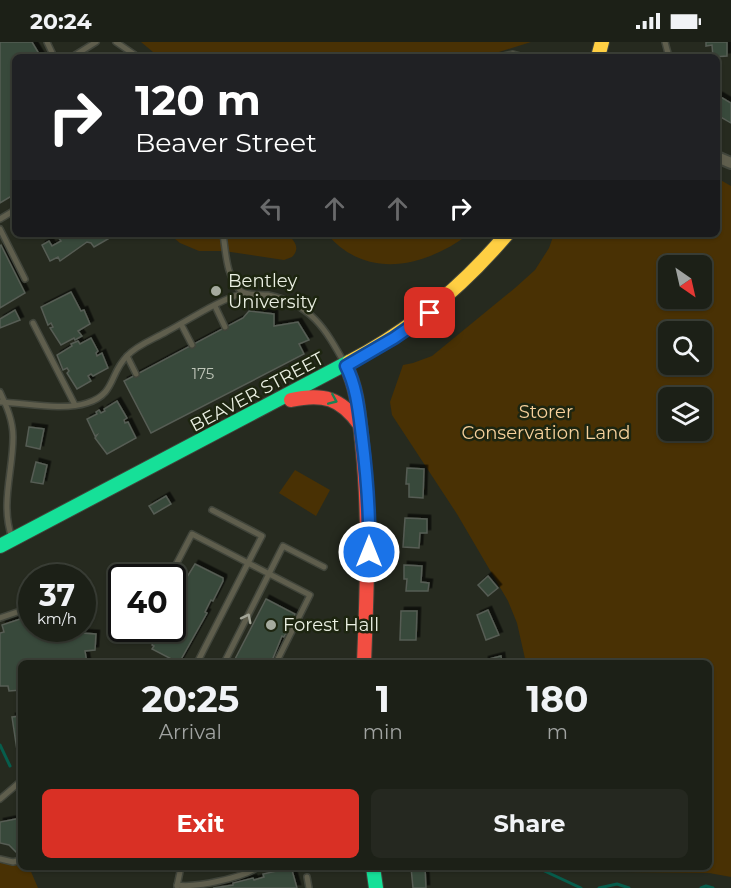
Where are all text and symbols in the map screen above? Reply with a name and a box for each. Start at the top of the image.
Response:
text: 20:24 [30,8,92,35]
text: 120 m [135,74,261,126]
icon: right [36,78,114,156]
text: Beaver Street [135,126,317,159]
icon: left [255,192,288,225]
icon: ahead [318,192,351,225]
icon: ahead [381,192,414,225]
icon: right [444,192,477,225]
north arrow [658,255,712,309]
map controls [658,255,712,441]
place label: Bentley University [228,270,317,313]
marker: Bentley University [209,284,223,298]
pin [404,287,455,338]
icon: arrive [413,296,446,329]
button: search [658,321,712,375]
street label: BEAVER STREET [186,347,328,437]
house number: 175 [192,364,214,383]
button: layers [658,387,712,441]
one-way arrow [327,393,338,405]
park label: Storer Conservation Land [462,401,630,444]
position arrow [337,520,401,584]
speed limit sign: 40 [108,564,186,642]
text: 37 [39,577,75,614]
text: km/h [37,609,77,628]
one-way arrow [239,614,251,625]
place label: Forest Hall [283,614,379,636]
marker: Forest Hall [264,618,278,632]
text: 20:25 [141,677,239,721]
text: 1 [376,677,390,721]
text: 180 [526,677,589,721]
text: Arrival [159,720,222,744]
text: min [363,720,403,744]
text: m [547,720,568,744]
button: Exit [42,789,359,858]
button: Share [371,789,688,858]

